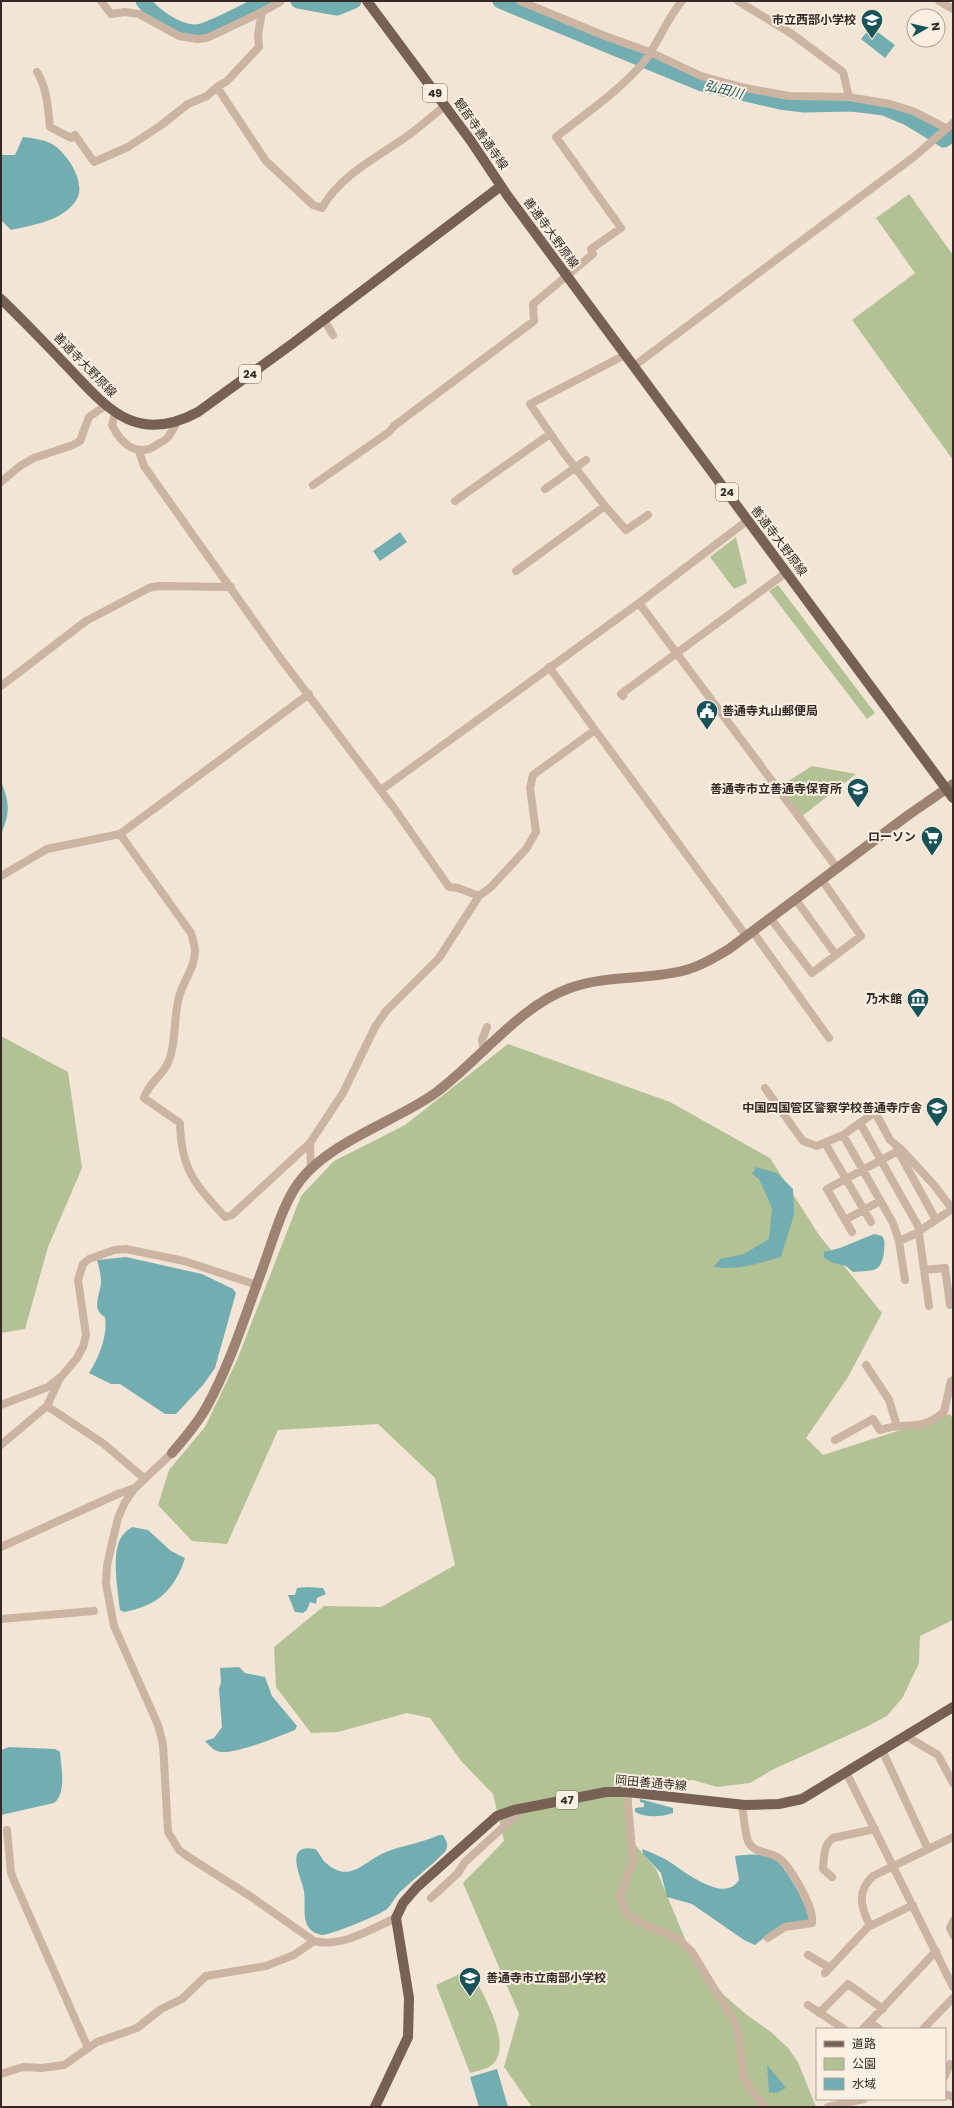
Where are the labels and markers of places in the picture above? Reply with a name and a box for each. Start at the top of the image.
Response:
school or university icon: 市立西部小学校 [859,7,885,40]
place label: 市立西部小学校 [772,11,856,28]
public building icon: 善通寺丸山郵便局 [694,698,720,731]
place label: 善通寺丸山郵便局 [722,702,818,719]
school or university icon: 善通寺市立善通寺保育所 [845,776,871,809]
place label: 善通寺市立善通寺保育所 [710,780,842,797]
supermarket icon: ローソン [919,824,945,857]
place label: ローソン [868,828,916,845]
museum icon: 乃木館 [905,986,931,1019]
place label: 乃木館 [866,990,902,1007]
school or university icon: 中国四国管区警察学校善通寺庁舎 [924,1095,950,1128]
place label: 中国四国管区警察学校善通寺庁舎 [742,1099,922,1116]
school or university icon: 善通寺市立南部小学校 [457,1965,483,1998]
place label: 善通寺市立南部小学校 [486,1969,606,1986]

